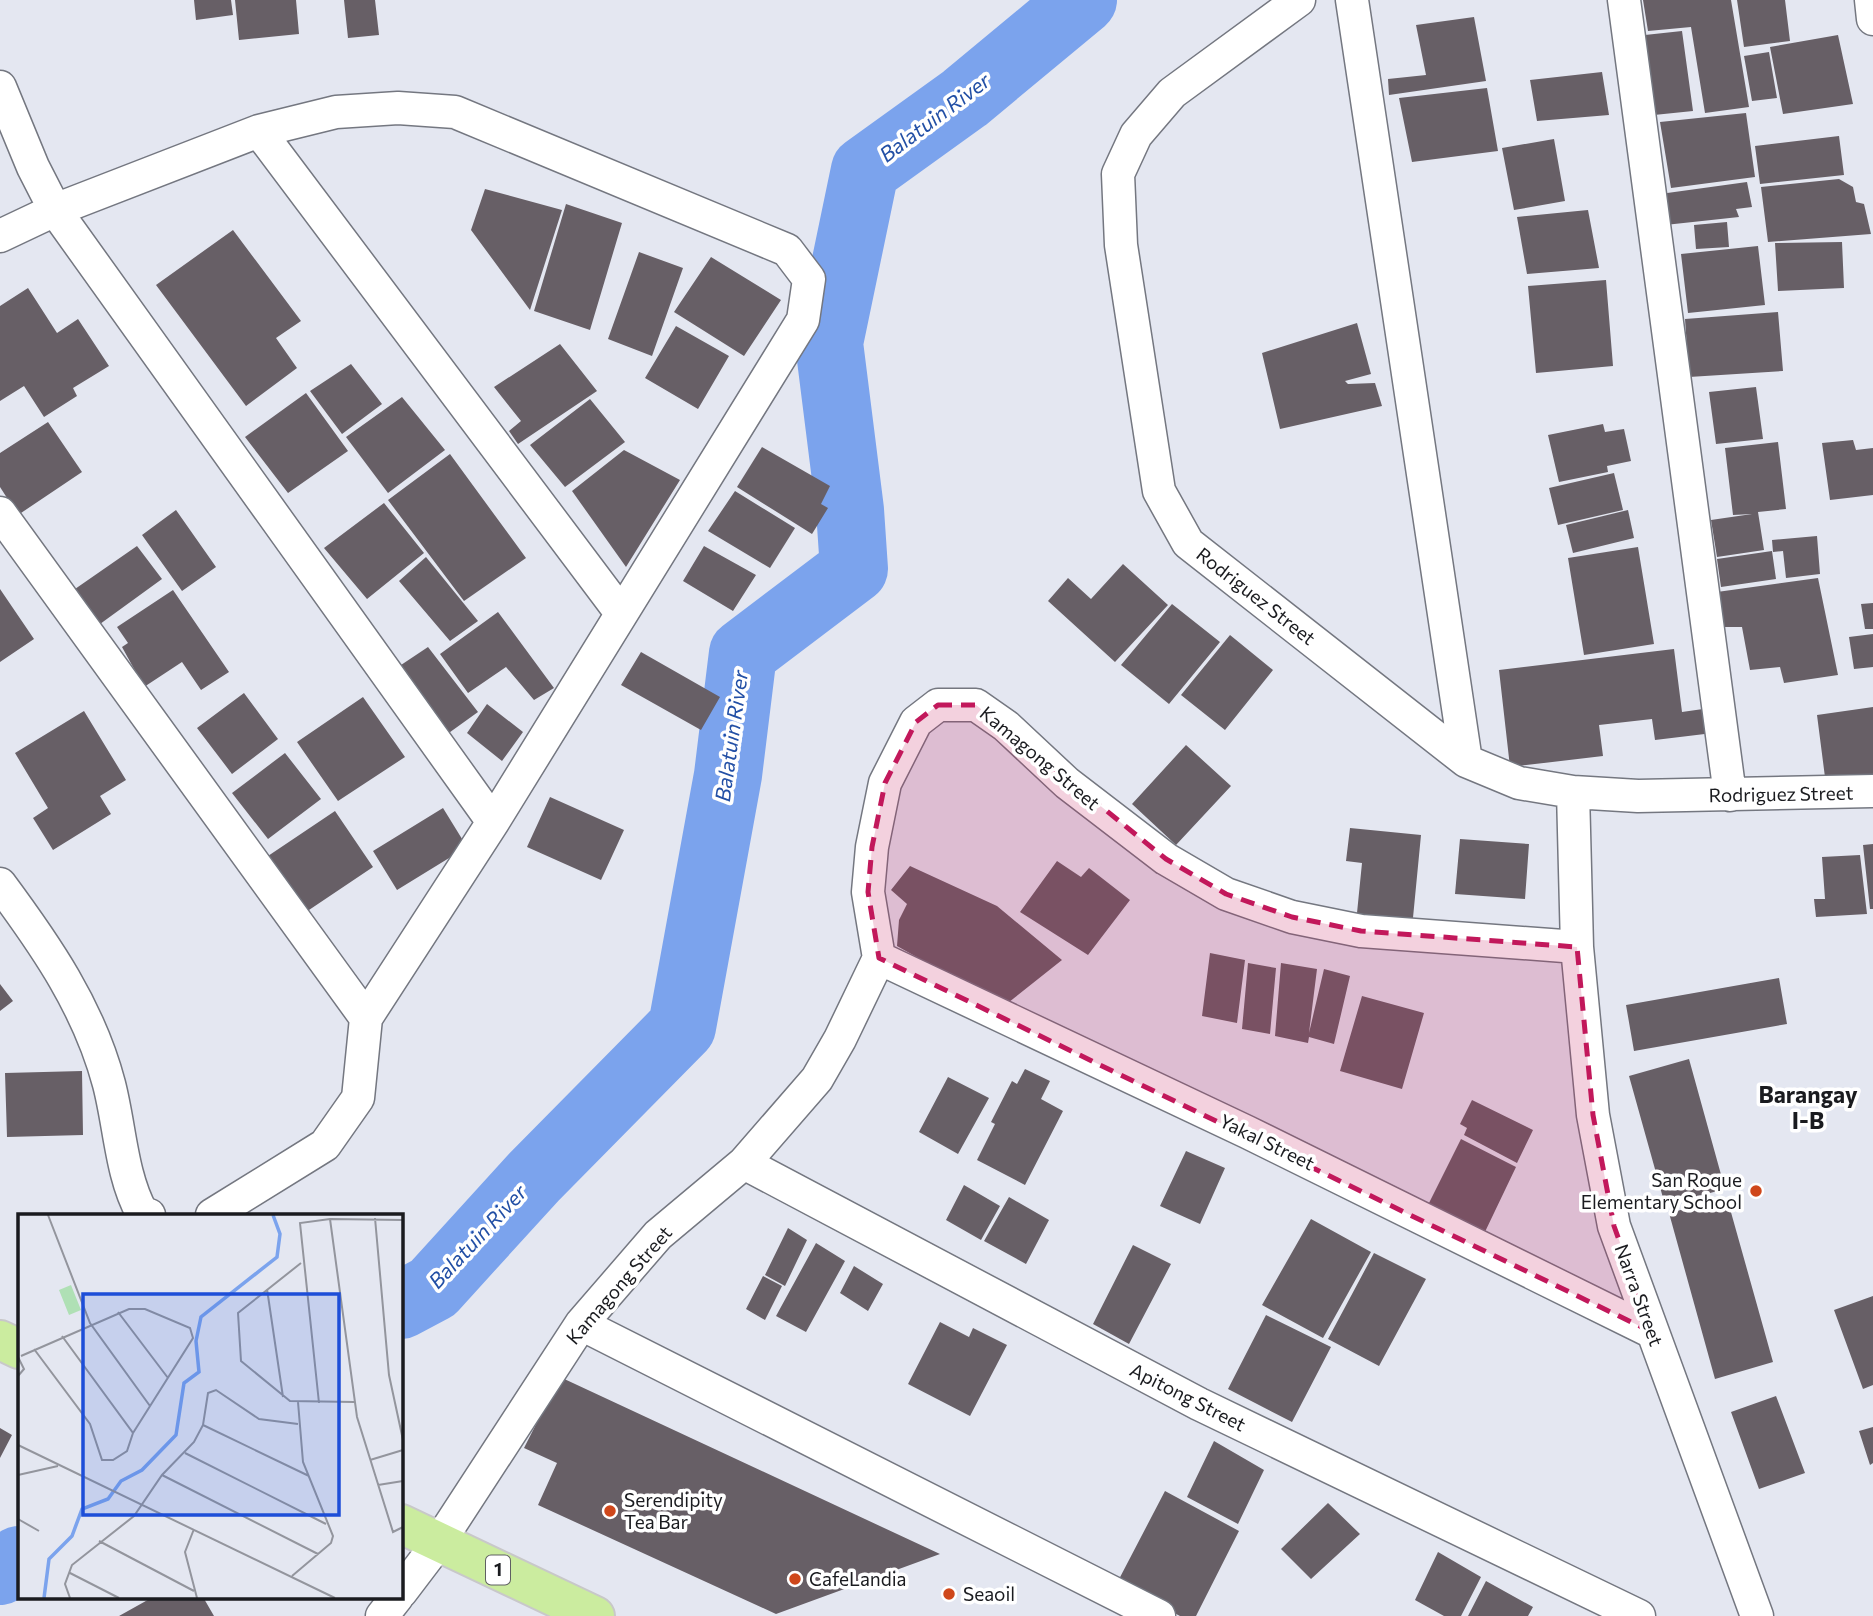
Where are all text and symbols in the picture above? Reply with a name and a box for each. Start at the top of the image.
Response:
water label: Balatuin River [874,67,995,167]
street label: Rodriguez Street [1192,542,1321,649]
water label: Balatuin River [709,668,752,803]
street label: Kamagong Street [976,701,1105,815]
street label: Rodriguez Street [1708,781,1854,806]
district label: Barangay I-B [1758,1080,1858,1134]
street label: Yakal Street [1216,1109,1319,1175]
place label: San Roque Elementary School [1581,1168,1742,1213]
water label: Balatuin River [423,1179,532,1293]
marker: San Roque Elementary School [1748,1183,1764,1199]
inset map [18,1214,402,1598]
street label: Kamagong Street [561,1221,676,1349]
street label: Narra Street [1610,1241,1669,1349]
street label: Apitong Street [1127,1358,1250,1436]
place label: Serendipity Tea Bar [624,1488,723,1533]
marker: Serendipity Tea Bar [602,1503,618,1519]
road number: 1 [486,1555,510,1584]
place label: CafeLandia [809,1567,907,1590]
marker: CafeLandia [787,1571,803,1587]
place label: Seaoil [963,1582,1015,1605]
marker: Seaoil [941,1586,957,1602]

